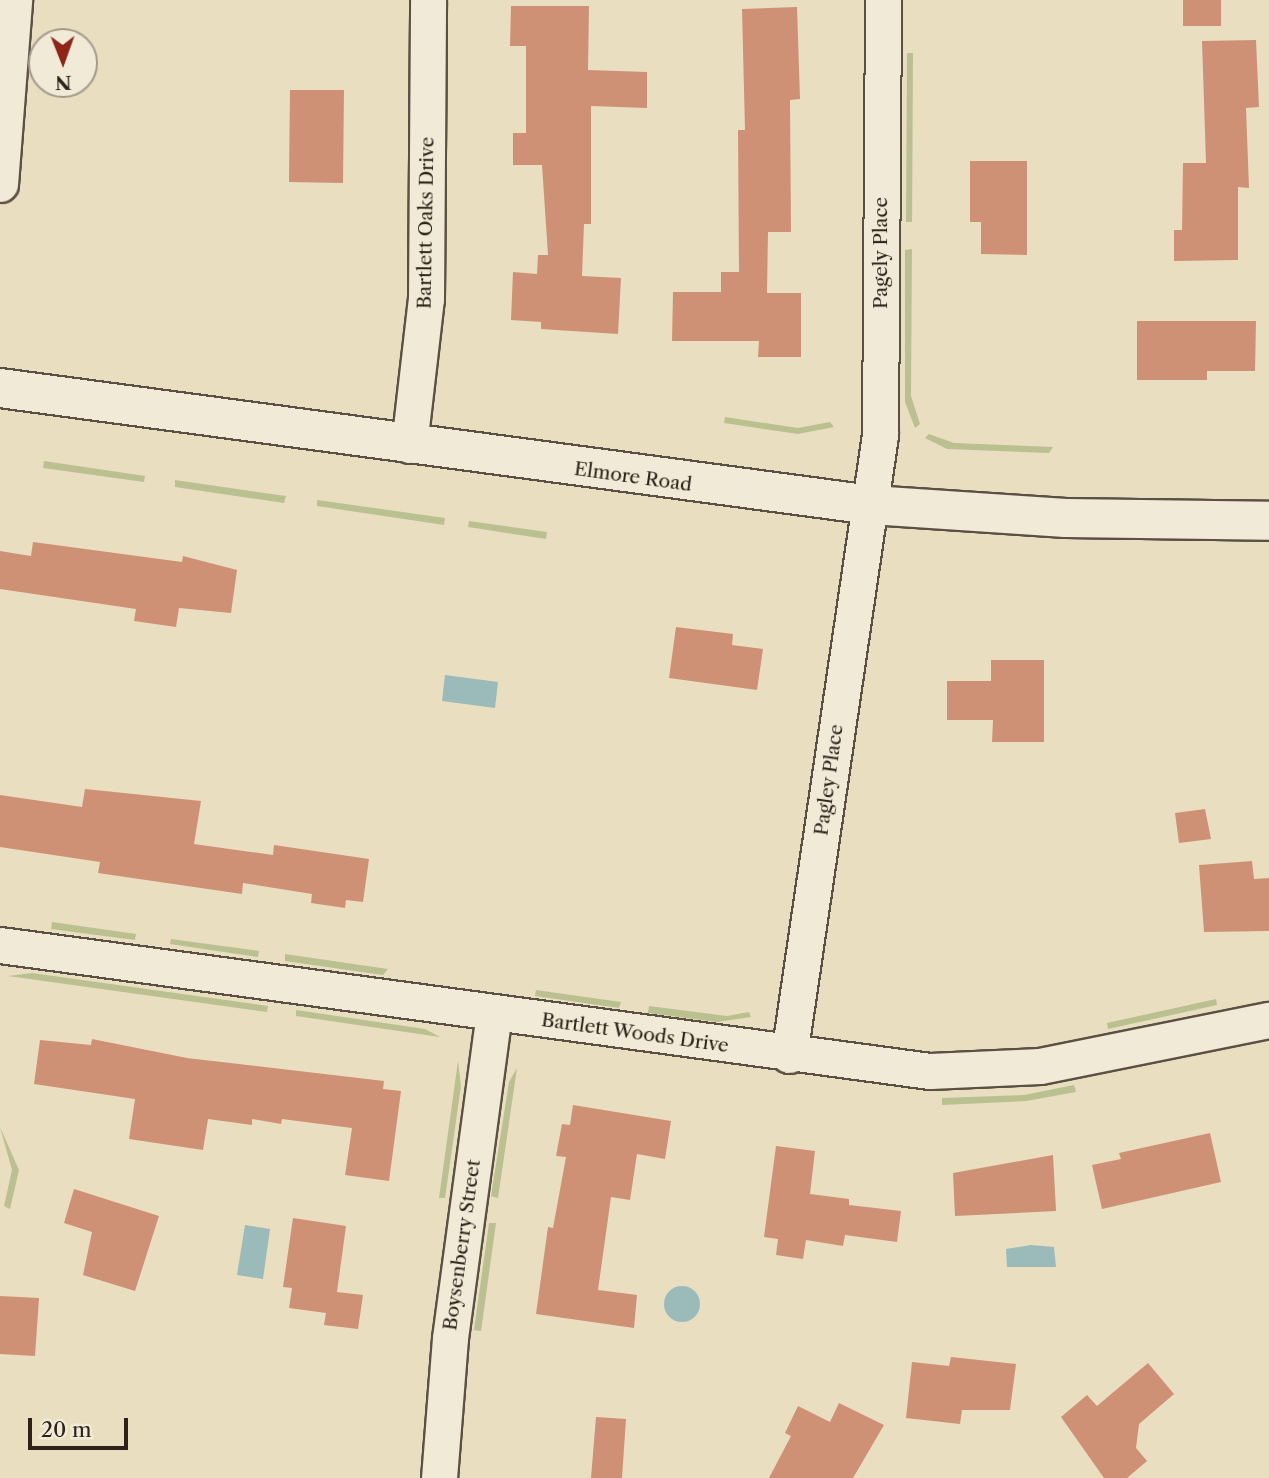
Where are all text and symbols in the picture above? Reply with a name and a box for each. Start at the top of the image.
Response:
north arrow [28,28,98,98]
text: N [55,71,72,94]
street label: Bartlett Oaks Drive [413,137,439,309]
street label: Pagely Place [870,197,892,309]
street label: Elmore Road [573,457,693,497]
street label: Pagley Place [810,723,848,837]
street label: Bartlett Woods Drive [540,1009,730,1057]
street label: Boysenberry Street [439,1158,485,1332]
scale bar [32,1404,131,1448]
text: 20 m [41,1417,92,1442]

